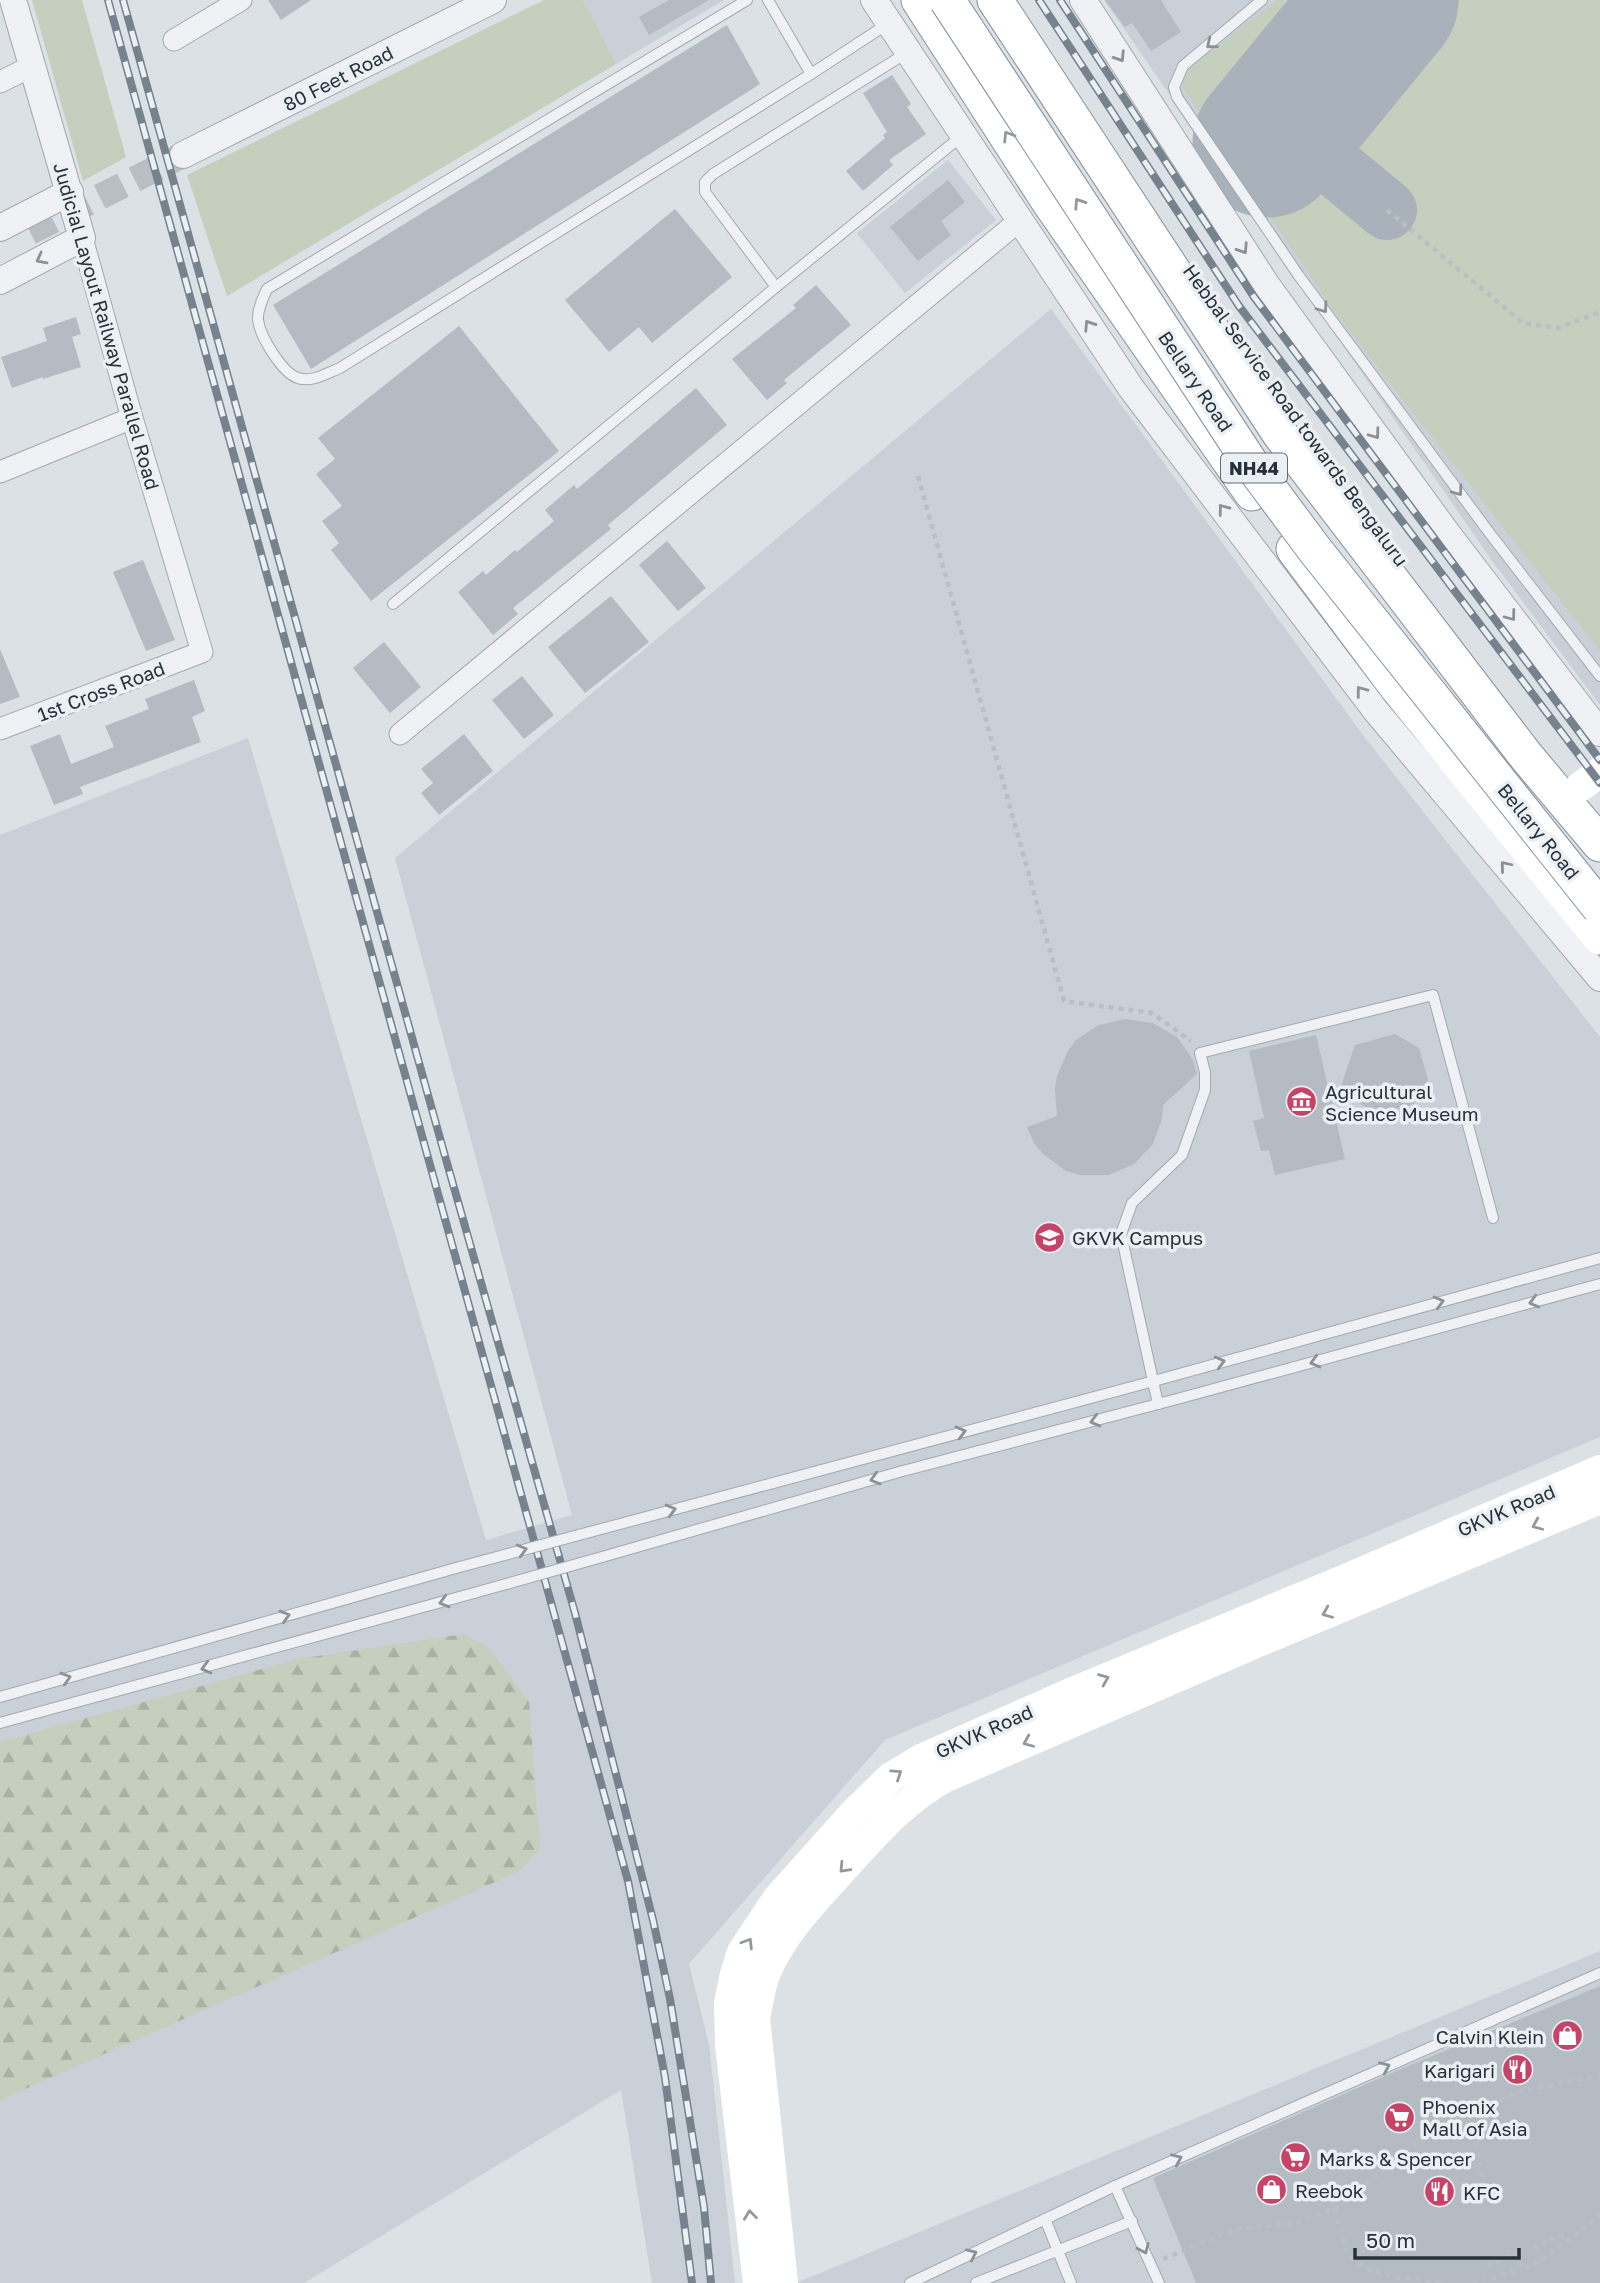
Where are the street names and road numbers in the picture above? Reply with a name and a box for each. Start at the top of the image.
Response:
street label: 80 Feet Road [279,40,397,116]
street label: Judicial Layout Railway Parallel Road [49,160,165,492]
street label: Hebbal Service Road towards Bengaluru [1179,260,1413,570]
street label: Bellary Road [1154,326,1238,436]
road number: NH44 [1221,454,1287,482]
street label: 1st Cross Road [34,656,168,726]
street label: Bellary Road [1493,778,1585,884]
street label: GKVK Road [1454,1479,1558,1541]
street label: GKVK Road [932,1699,1036,1763]

